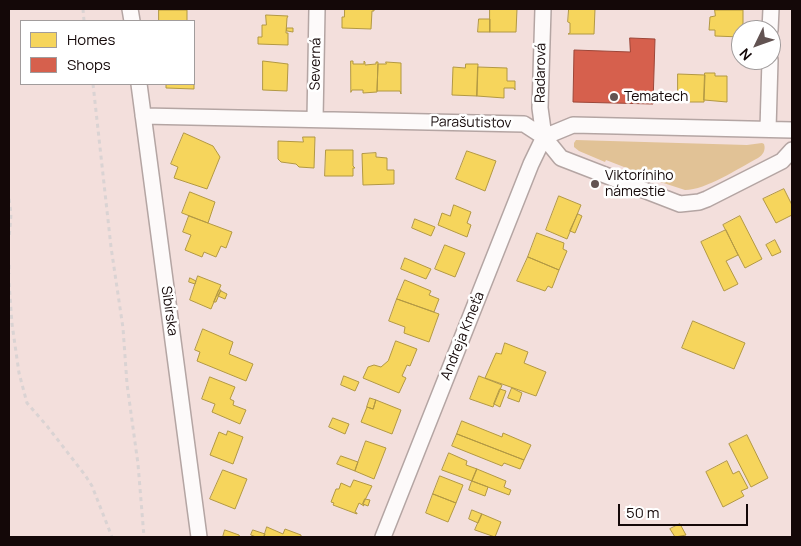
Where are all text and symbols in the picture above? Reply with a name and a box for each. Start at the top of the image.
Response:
legend [20,20,195,85]
north arrow [731,20,781,70]
text: Homes [67,29,115,50]
street label: Severná [307,38,325,90]
street label: Radarová [532,43,550,103]
text: N [735,45,756,65]
text: Shops [67,54,111,75]
place label: Tematech [624,89,688,105]
marker: Tematech [608,91,620,103]
street label: Parašutistov [430,114,512,132]
place label: Viktoríniho námestie [605,168,673,200]
marker: Viktoríniho námestie [589,178,601,190]
street label: Sibírska [157,285,181,337]
street label: Andreja Kmeťa [438,289,488,383]
scale bar [621,494,751,526]
text: 50 m [626,502,660,523]

